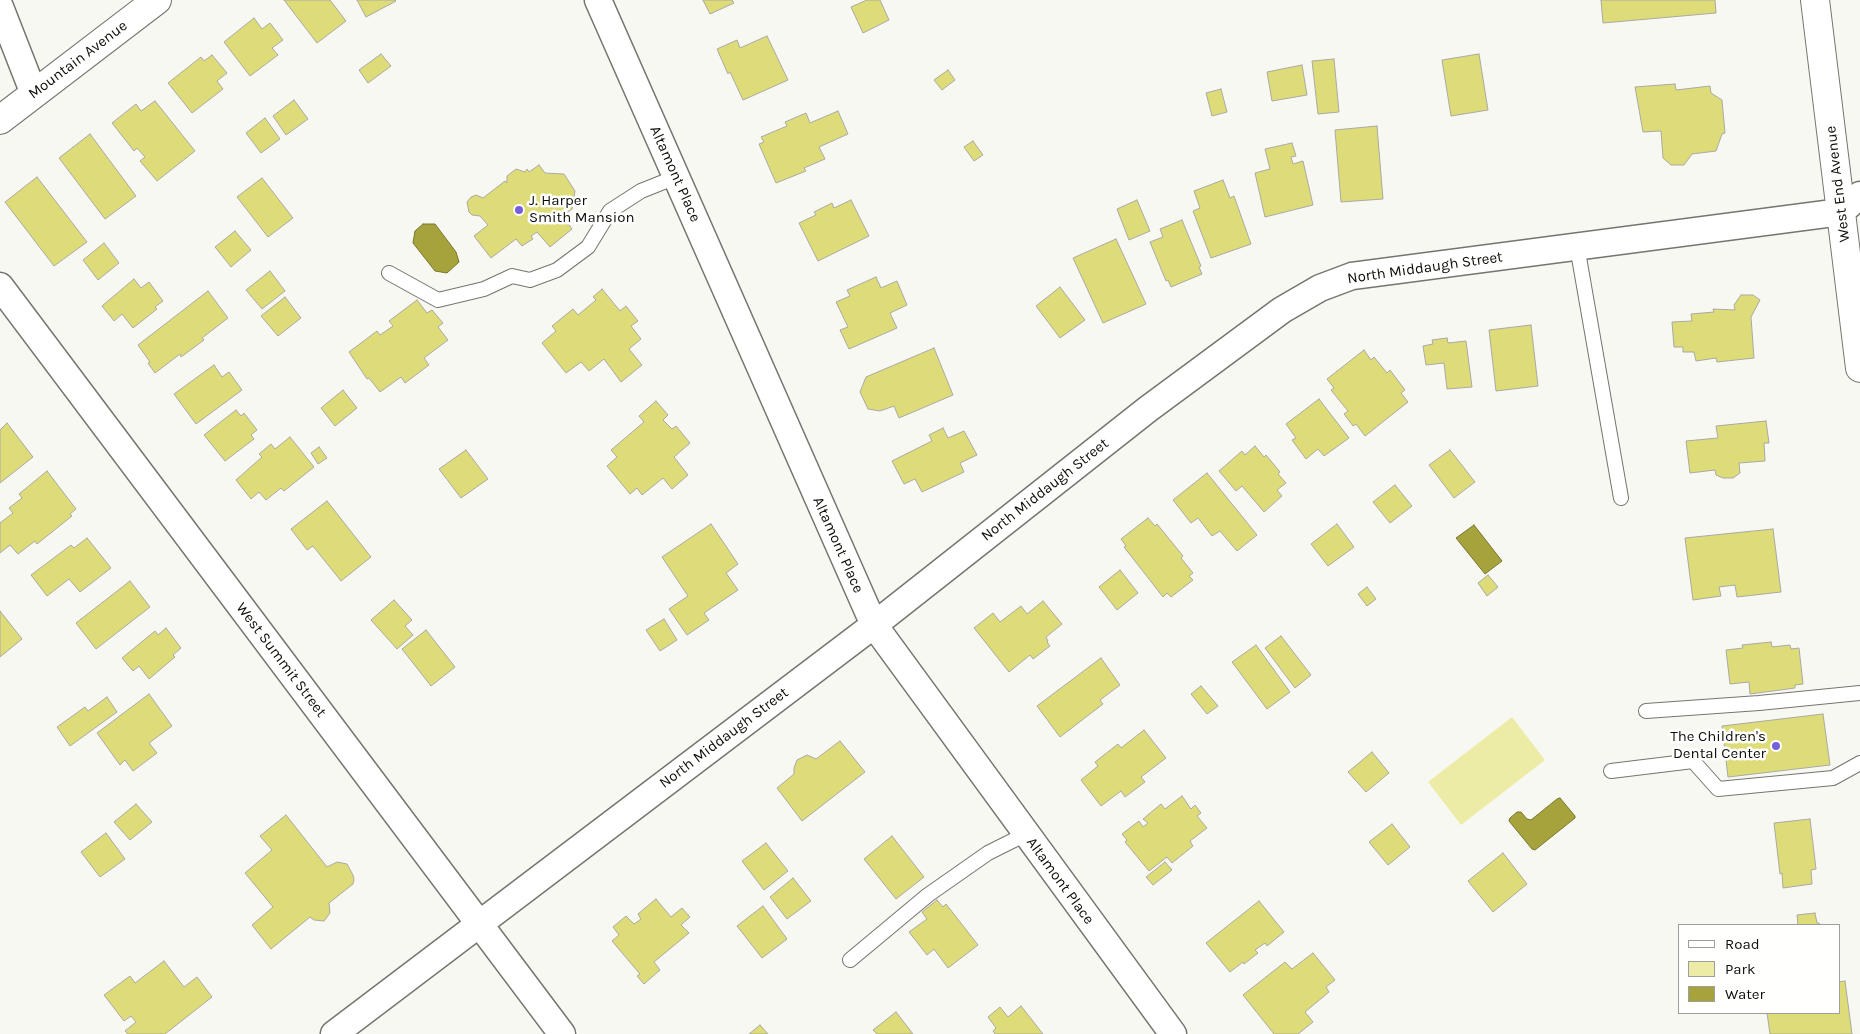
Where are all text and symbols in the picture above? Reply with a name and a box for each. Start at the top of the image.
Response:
street label: Mountain Avenue [25,17,131,103]
street label: Altamont Place [646,123,704,225]
street label: West End Avenue [1822,125,1854,243]
place label: J. Harper Smith Mansion [529,192,634,227]
marker: J. Harper Smith Mansion [513,204,525,216]
street label: North Middaugh Street [1346,248,1504,288]
street label: North Middaugh Street [978,435,1112,545]
street label: Altamont Place [809,494,867,596]
street label: West Summit Street [232,599,330,721]
street label: North Middaugh Street [656,684,792,792]
place label: The Children's Dental Center [1670,728,1766,763]
marker: The Children's Dental Center [1770,740,1782,752]
street label: Altamont Place [1022,834,1098,928]
legend [1678,924,1840,1014]
text: Road [1725,935,1760,953]
text: Park [1725,960,1755,978]
text: Water [1725,985,1765,1003]

